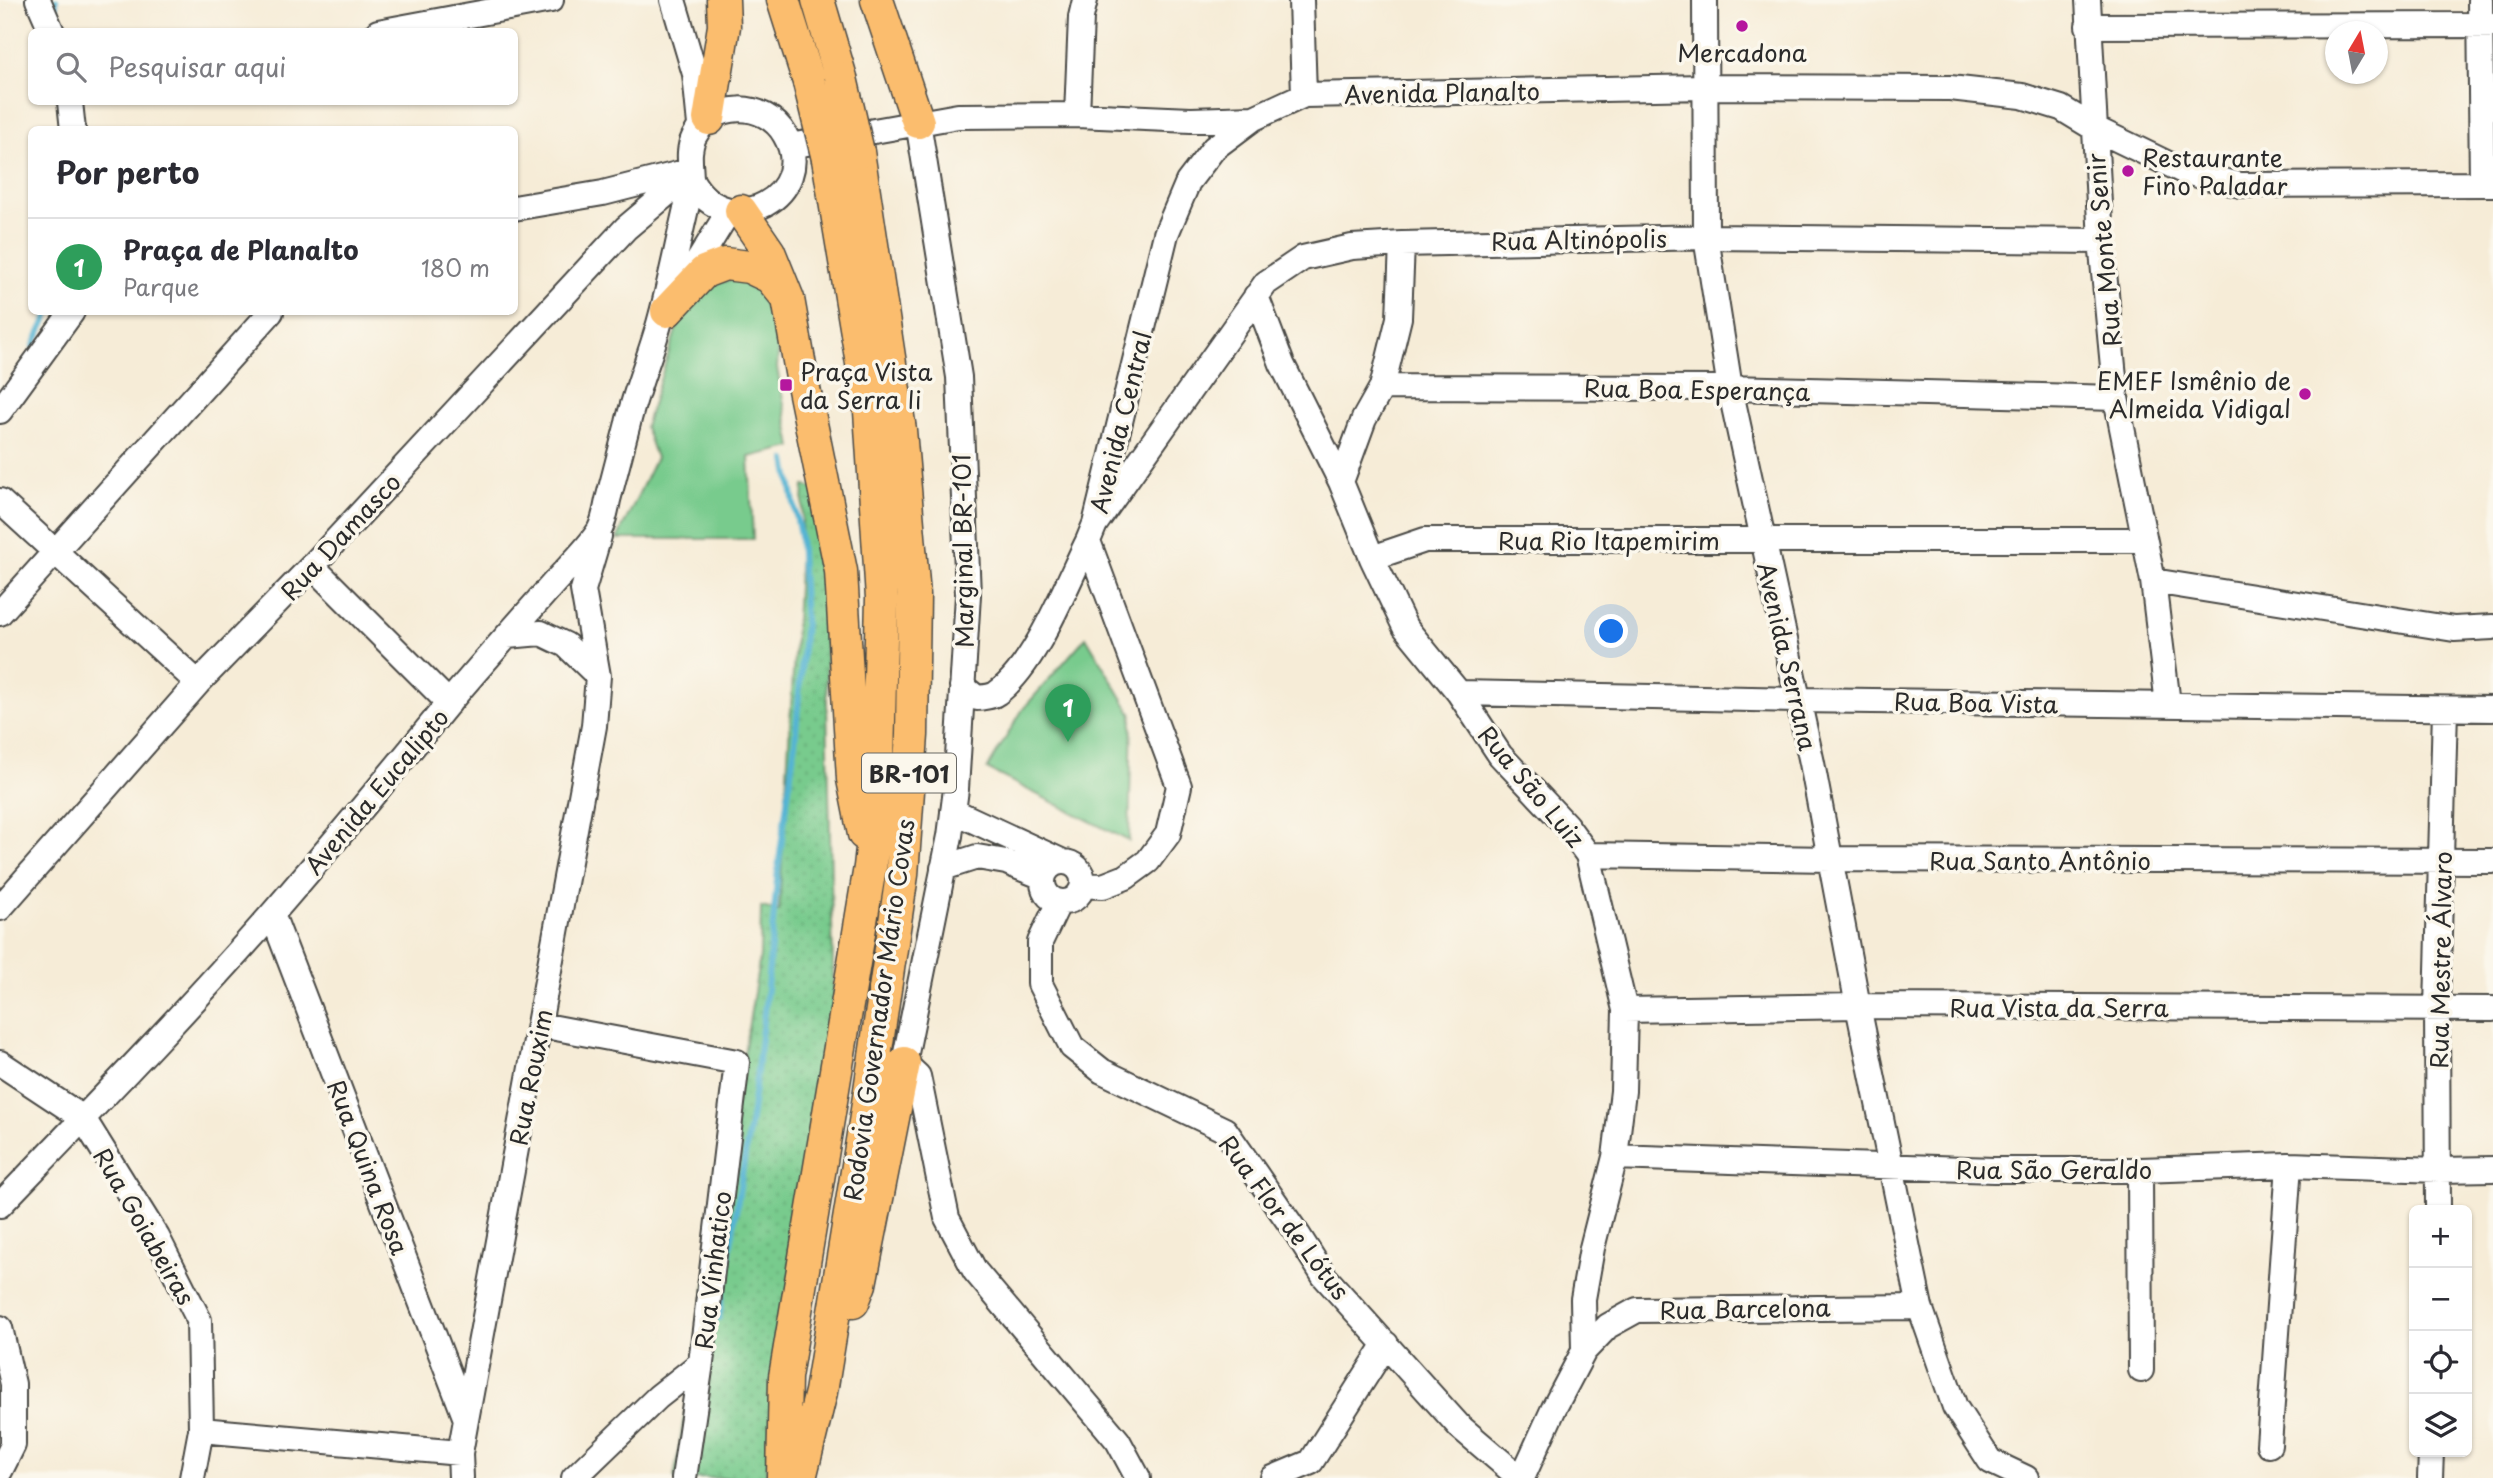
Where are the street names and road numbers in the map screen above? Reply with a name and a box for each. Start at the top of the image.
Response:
street label: Avenida Planalto [1344,72,1540,112]
street label: Rua Monte Senir [2077,152,2129,348]
street label: Rua Altinópolis [1491,219,1667,259]
street label: Avenida Central [1080,327,1160,517]
street label: Rua Boa Esperança [1584,369,1810,409]
street label: Marginal BR-101 [942,454,982,648]
street label: Rua Damasco [272,464,408,608]
street label: Rua Rio Itapemirim [1498,522,1720,558]
street label: Avenida Serrana [1749,558,1827,754]
street label: Rua Boa Vista [1894,683,2059,721]
street label: Avenida Eucalipto [296,700,456,882]
street label: Rua São Luiz [1470,717,1594,855]
road number: BR-101 [862,754,956,792]
street label: Rodovia Governador Mário Covas [833,817,923,1203]
street label: Rua Santo Antônio [1929,842,2151,878]
street label: Rua Mestre Álvaro [2420,851,2460,1069]
street label: Rua Vista da Serra [1949,989,2169,1025]
street label: Rua Rouxim [499,1006,561,1148]
street label: Rua Quina Rosa [319,1074,419,1260]
street label: Rua Flor de Lótus [1211,1127,1359,1307]
street label: Rua Goiabeiras [85,1141,205,1311]
street label: Rua São Geraldo [1956,1151,2152,1187]
street label: Rua Vinhatico [684,1189,740,1351]
street label: Rua Barcelona [1659,1288,1831,1327]

